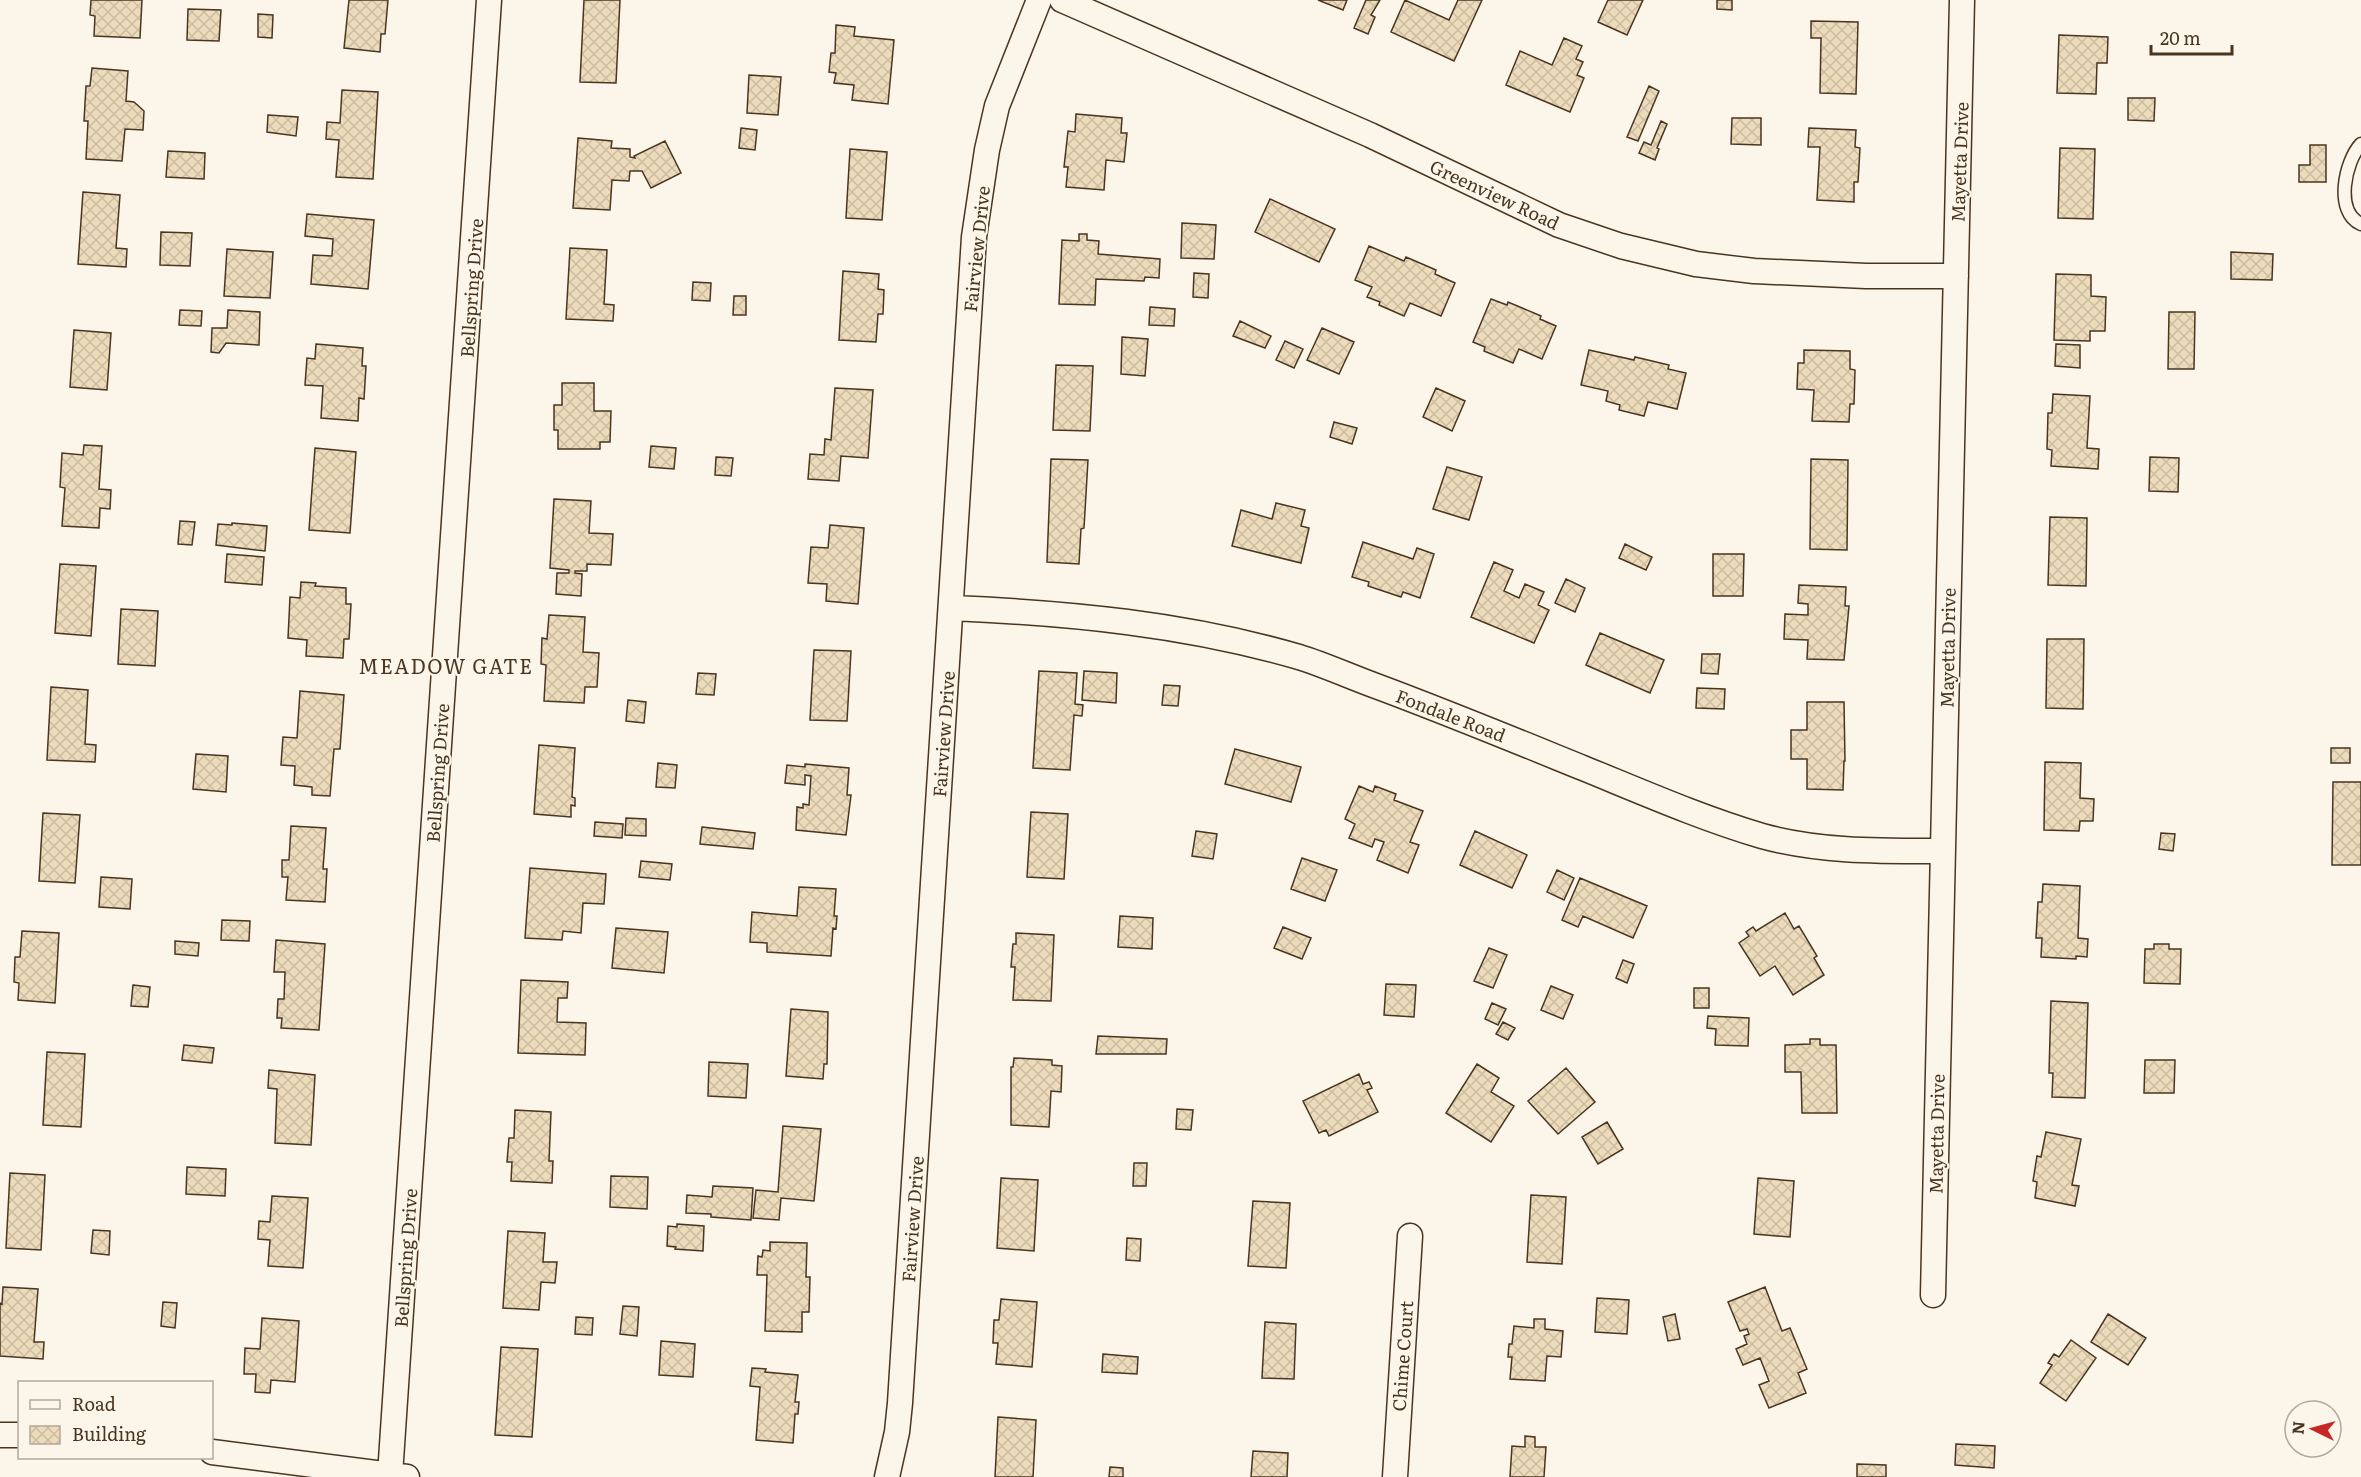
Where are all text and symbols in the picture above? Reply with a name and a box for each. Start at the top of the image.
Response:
scale bar [2151,18,2232,56]
text: 20 m [2160,24,2201,51]
street label: Mayetta Drive [1943,101,1975,223]
street label: Greenview Road [1426,152,1564,236]
street label: Fairview Drive [956,185,996,313]
street label: Bellspring Drive [453,218,489,358]
street label: Mayetta Drive [1932,588,1962,708]
district label: MEADOW GATE [358,650,534,680]
street label: Fairview Drive [925,670,961,798]
street label: Fondale Road [1392,682,1510,748]
street label: Bellspring Drive [419,703,455,843]
street label: Mayetta Drive [1921,1074,1951,1194]
street label: Fairview Drive [894,1155,930,1283]
street label: Bellspring Drive [387,1188,423,1328]
street label: Chime Court [1385,1299,1419,1412]
legend [18,1381,213,1459]
text: Road [72,1390,116,1417]
north arrow [2283,1399,2343,1459]
text: Building [72,1420,147,1447]
text: N [2285,1420,2310,1435]

